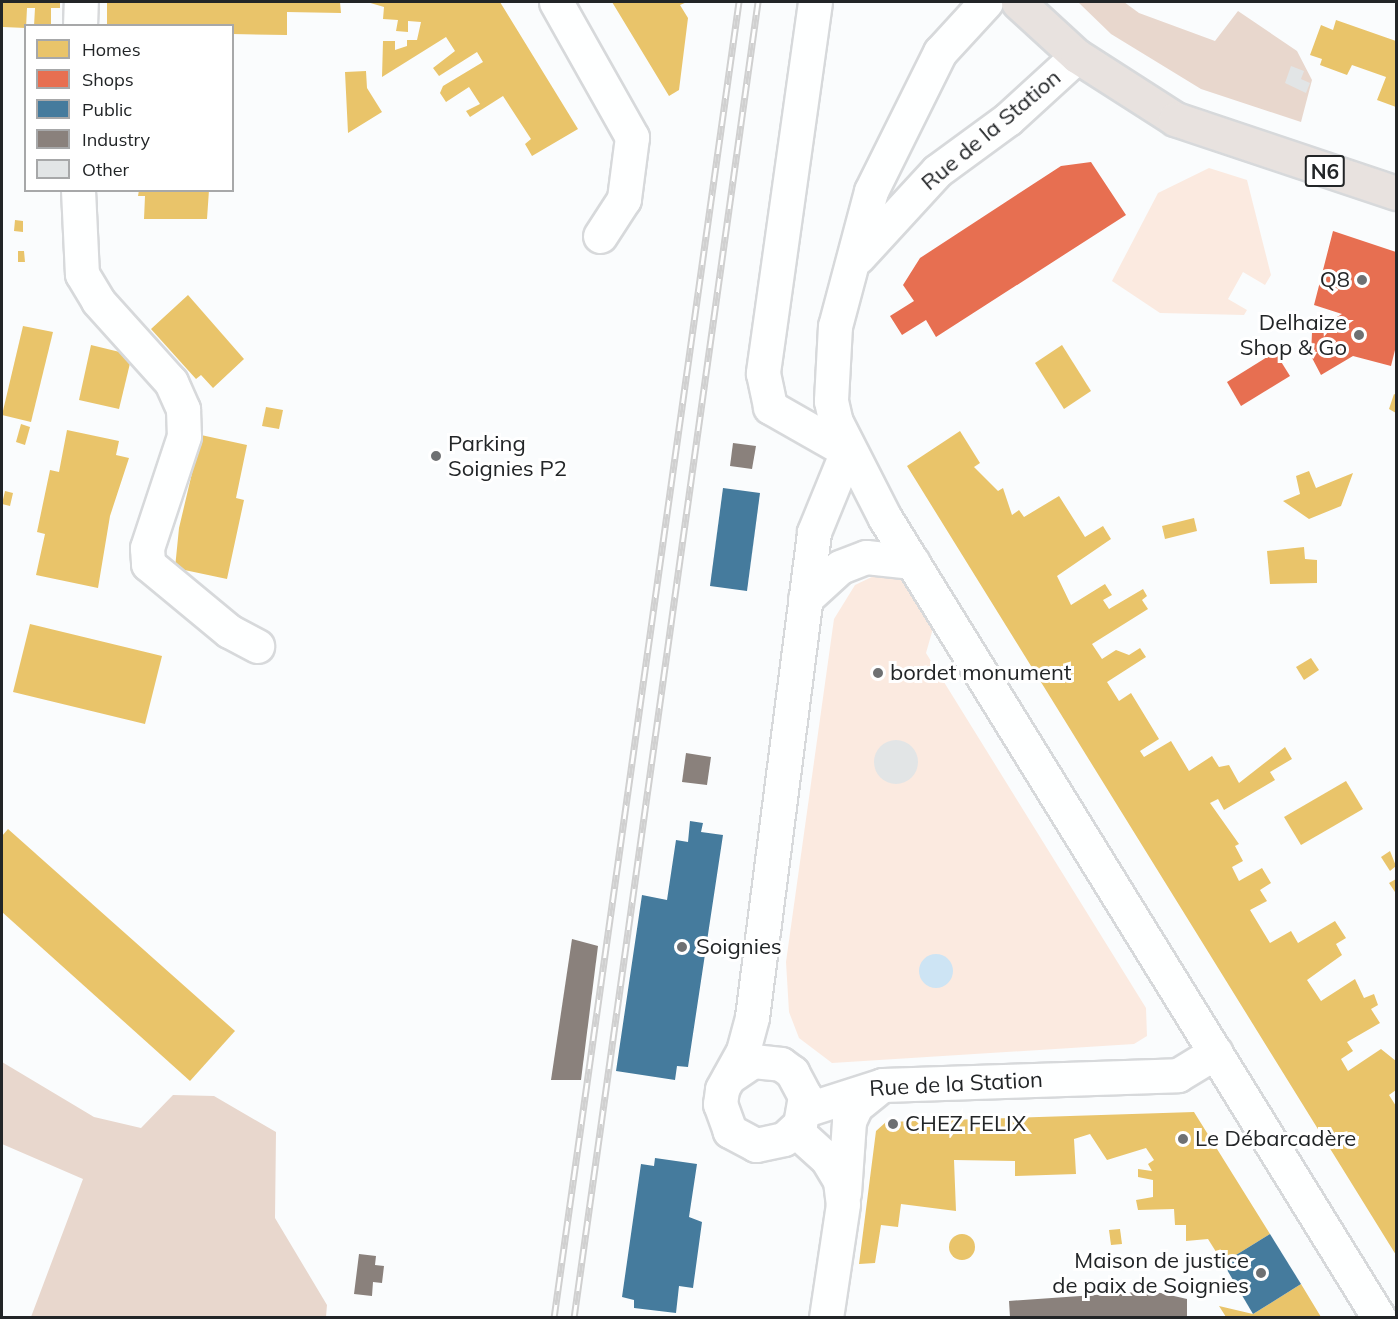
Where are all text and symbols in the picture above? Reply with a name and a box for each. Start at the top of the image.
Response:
legend [24,24,234,192]
text: Homes [82,38,141,61]
street label: Rue de la Station [916,64,1066,196]
text: Shops [82,68,134,91]
text: Public [82,98,132,121]
text: Industry [82,128,150,151]
road number: N6 [1304,153,1346,189]
text: Other [82,158,129,181]
place label: Q8 [1320,267,1350,293]
marker: Q8 [1355,273,1369,287]
place label: Delhaize Shop & Go [1240,309,1347,360]
marker: Delhaize Shop & Go [1352,328,1366,342]
place label: Parking Soignies P2 [448,430,567,482]
marker: Parking Soignies P2 [429,449,443,463]
place label: bordet monument [890,660,1072,686]
marker: bordet monument [871,666,885,680]
place label: Soignies [696,934,782,960]
marker: Soignies [673,938,691,956]
street label: Rue de la Station [869,1066,1043,1102]
place label: CHEZ FELIX [905,1111,1026,1137]
marker: CHEZ FELIX [886,1117,900,1131]
place label: Le Débarcadère [1195,1126,1356,1152]
marker: Le Débarcadère [1176,1132,1190,1146]
place label: Maison de justice de paix de Soignies [1052,1247,1249,1298]
marker: Maison de justice de paix de Soignies [1254,1266,1268,1280]

